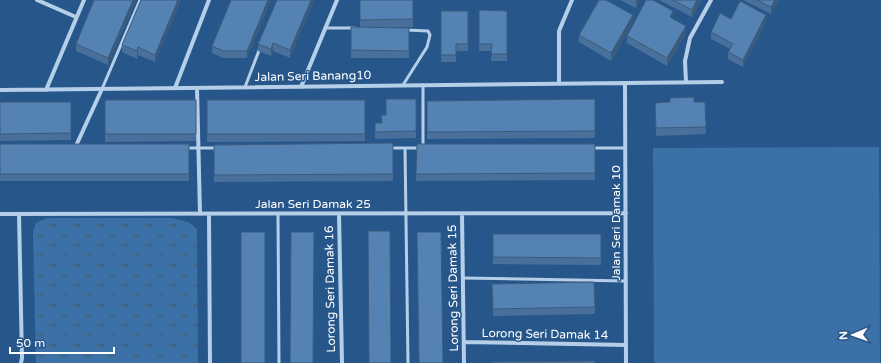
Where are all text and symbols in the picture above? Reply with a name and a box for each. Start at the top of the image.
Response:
street label: Jalan Seri Banang10 [255,68,372,84]
street label: Jalan Seri Damak 10 [609,165,623,281]
street label: Jalan Seri Damak 25 [255,197,371,211]
street label: Lorong Seri Damak 15 [445,224,461,352]
street label: Lorong Seri Damak 16 [322,225,338,353]
north arrow [833,315,873,355]
street label: Lorong Seri Damak 14 [481,326,609,342]
scale bar [10,329,114,355]
text: N [837,331,850,340]
text: 50 m [16,336,45,350]

